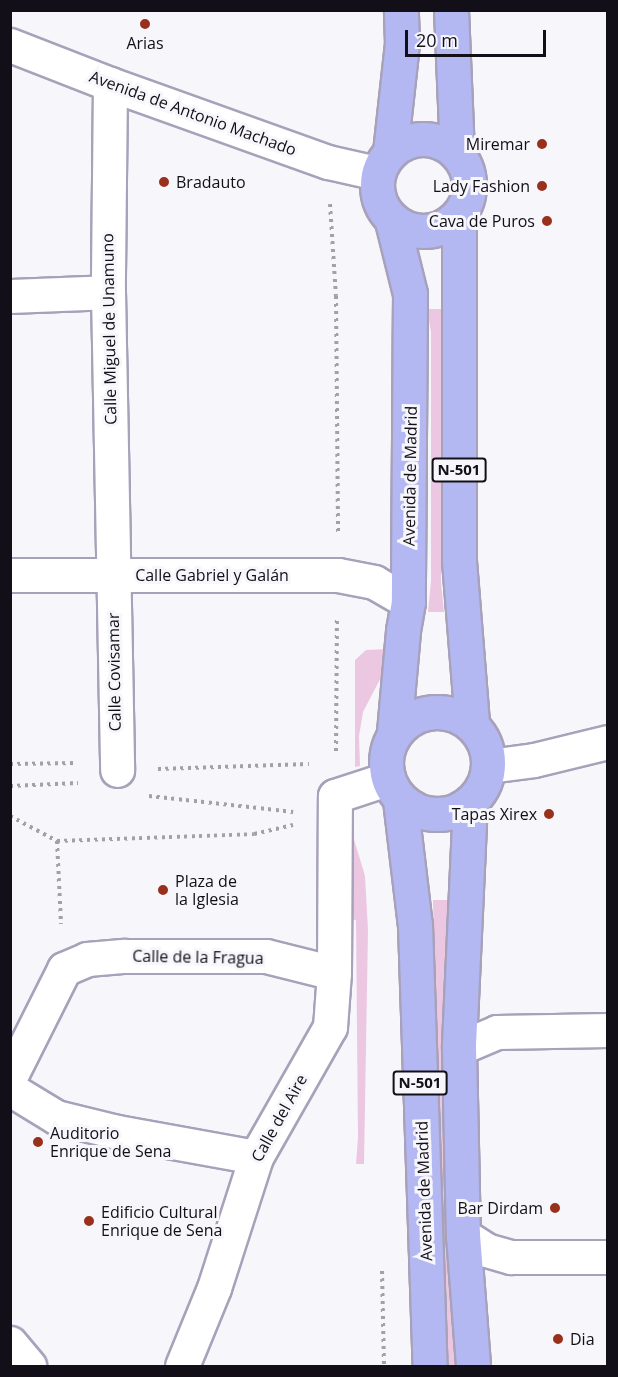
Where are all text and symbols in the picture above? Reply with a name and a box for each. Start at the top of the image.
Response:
marker: Arias [138,17,152,31]
scale bar [408,18,549,56]
text: 20 m [416,28,458,52]
place label: Arias [126,33,164,53]
street label: Avenida de Antonio Machado [87,67,299,159]
place label: Miremar [466,134,530,154]
marker: Miremar [535,137,549,151]
place label: Bradauto [176,172,246,192]
marker: Bradauto [157,175,171,189]
place label: Lady Fashion [433,176,530,196]
marker: Lady Fashion [535,179,549,193]
place label: Cava de Puros [429,211,535,231]
marker: Cava de Puros [540,214,554,228]
street label: Calle Miguel de Unamuno [98,233,120,425]
street label: Avenida de Madrid [399,406,421,546]
road number: N-501 [430,458,488,482]
street label: Calle Gabriel y Galán [135,565,289,585]
street label: Calle Covisamar [103,613,125,731]
place label: Tapas Xirex [452,804,537,824]
marker: Tapas Xirex [542,807,556,821]
place label: Plaza de la Iglesia [175,871,239,909]
marker: Plaza de la Iglesia [156,883,170,897]
street label: Calle de la Fragua [132,946,264,968]
street label: Calle del Aire [247,1071,311,1165]
road number: N-501 [392,1071,448,1095]
street label: Avenida de Madrid [412,1121,436,1261]
place label: Auditorio Enrique de Sena [50,1123,171,1161]
marker: Auditorio Enrique de Sena [31,1135,45,1149]
place label: Bar Dirdam [457,1198,543,1218]
marker: Bar Dirdam [548,1201,562,1215]
place label: Edificio Cultural Enrique de Sena [101,1202,222,1240]
marker: Edificio Cultural Enrique de Sena [82,1214,96,1228]
place label: Dia [570,1329,595,1349]
marker: Dia [551,1332,565,1346]

